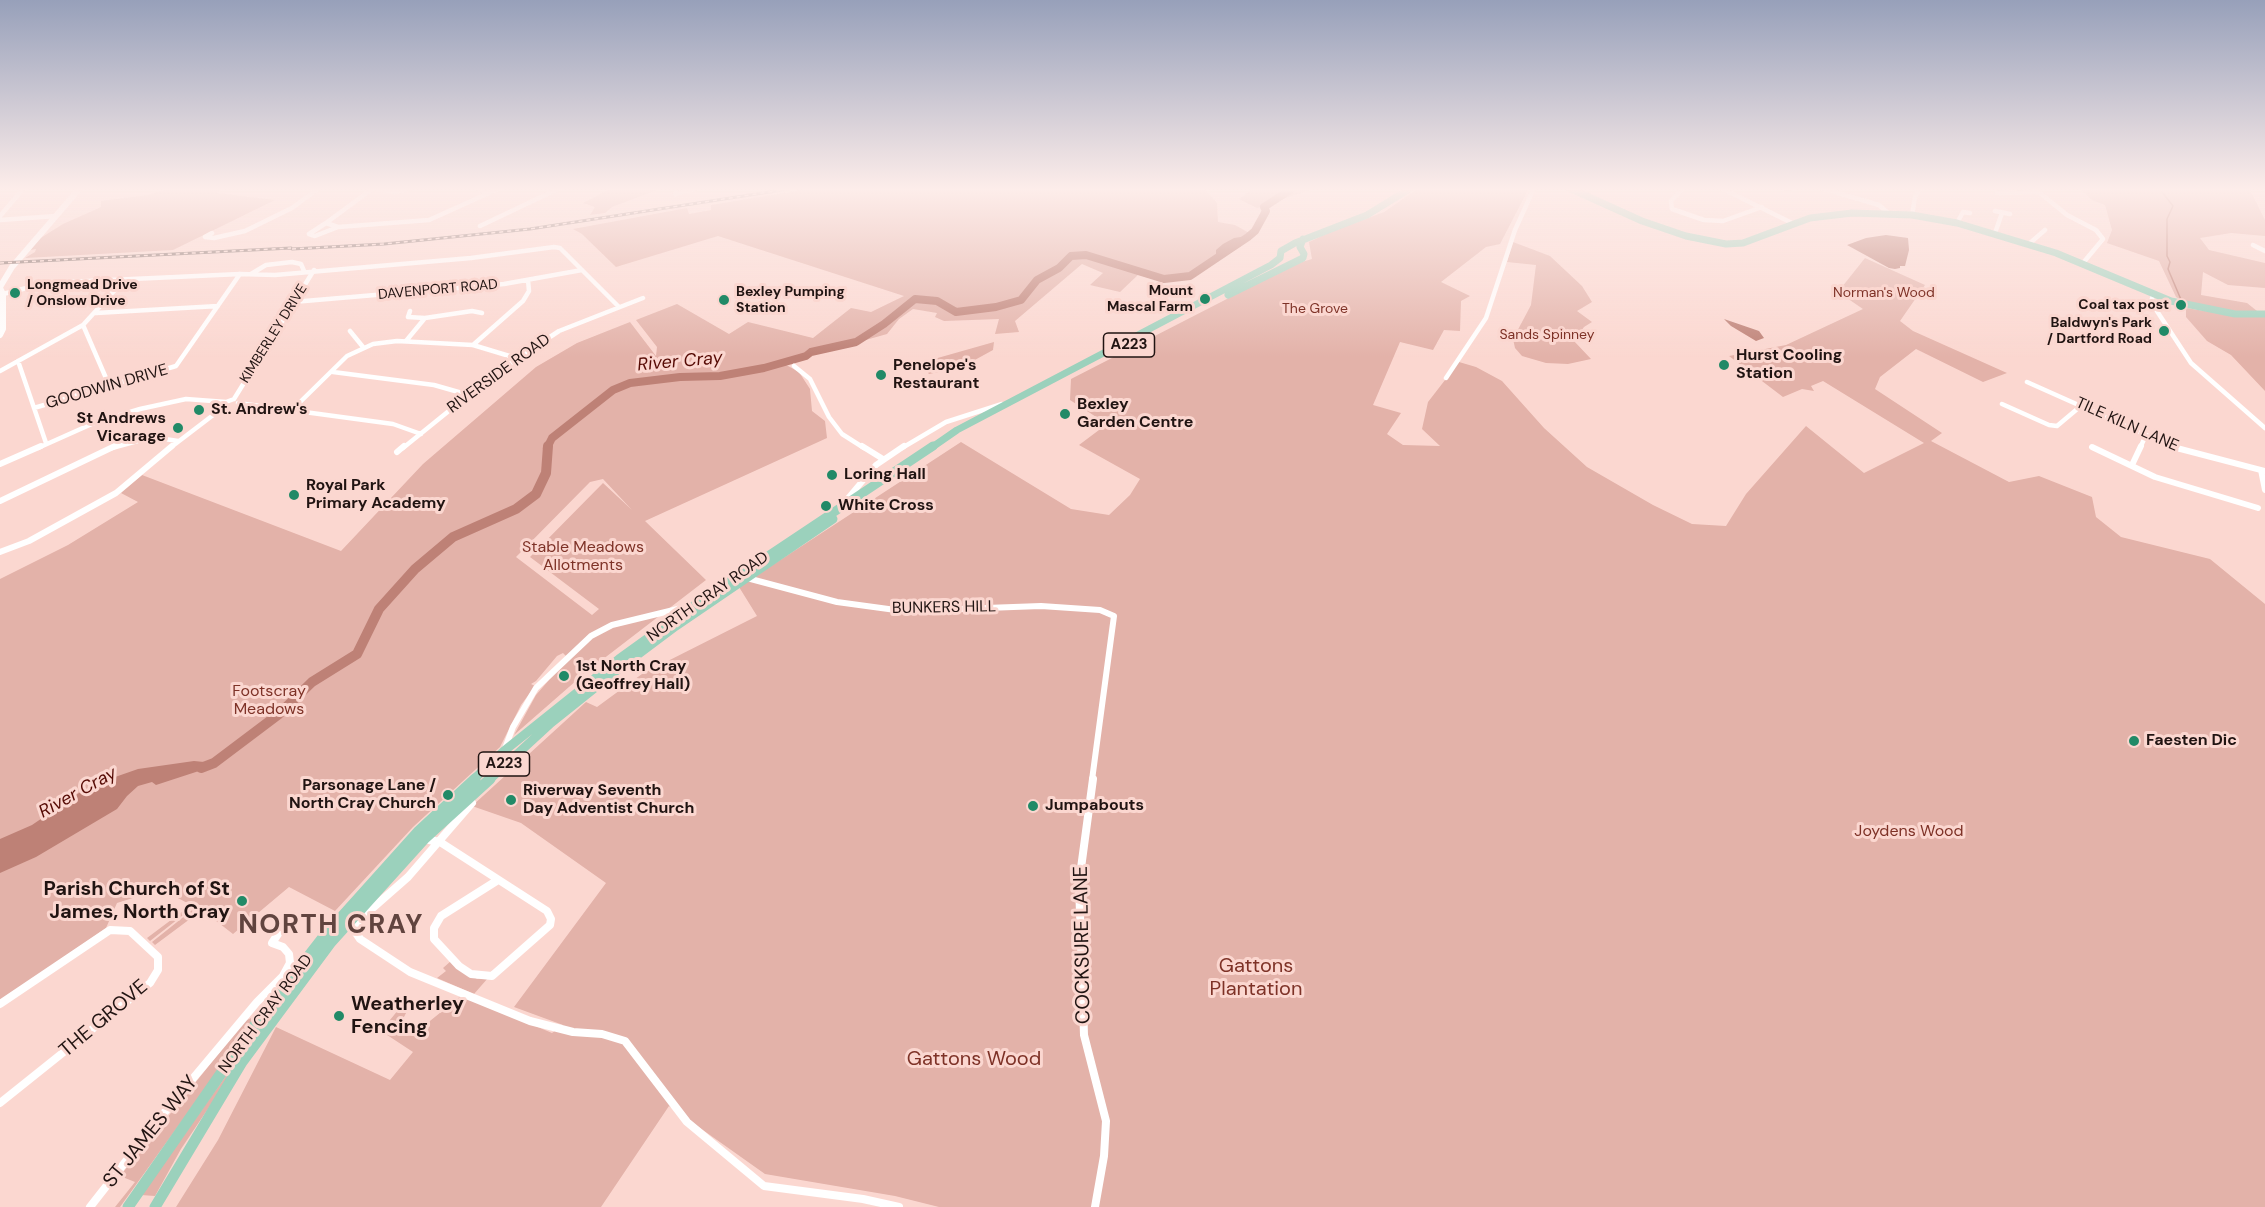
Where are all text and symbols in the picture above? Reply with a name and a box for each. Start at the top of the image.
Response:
street label: DAVENPORT ROAD [377,276,499,304]
place label: Longmead Drive / Onslow Drive [27,277,138,310]
street label: KIMBERLEY DRIVE [237,281,311,387]
place label: Mount Mascal Farm [1107,283,1193,316]
place label: Bexley Pumping Station [736,284,845,316]
park label: Norman's Wood [1833,285,1935,301]
marker: Longmead Drive / Onslow Drive [8,286,22,300]
marker: Mount Mascal Farm [1198,292,1212,306]
marker: Bexley Pumping Station [717,293,731,307]
place label: Coal tax post [2078,297,2169,313]
marker: Coal tax post [2174,298,2188,312]
park label: The Grove [1282,301,1348,317]
place label: Baldwyn's Park / Dartford Road [2047,315,2152,348]
marker: Baldwyn's Park / Dartford Road [2157,324,2171,338]
park label: Sands Spinney [1499,327,1595,343]
street label: RIVERSIDE ROAD [444,330,554,418]
road number: A223 [1104,333,1154,357]
place label: Hurst Cooling Station [1736,346,1842,384]
water label: River Cray [636,348,724,376]
place label: Penelope's Restaurant [893,356,979,394]
marker: Hurst Cooling Station [1717,358,1731,372]
street label: GOODWIN DRIVE [44,360,170,414]
marker: Penelope's Restaurant [874,368,888,382]
street label: TILE KILN LANE [2073,394,2181,456]
place label: Bexley Garden Centre [1077,395,1193,433]
place label: St. Andrew's [211,400,308,420]
marker: St. Andrew's [192,403,206,417]
marker: Bexley Garden Centre [1058,407,1072,421]
place label: St Andrews Vicarage [77,409,166,447]
marker: St Andrews Vicarage [171,421,185,435]
place label: Loring Hall [844,465,926,485]
marker: Loring Hall [825,468,839,482]
place label: Royal Park Primary Academy [306,476,446,514]
marker: Royal Park Primary Academy [287,488,301,502]
place label: White Cross [838,496,934,516]
marker: White Cross [819,499,833,513]
park label: Stable Meadows Allotments [522,538,644,576]
street label: NORTH CRAY ROAD [644,548,772,646]
street label: BUNKERS HILL [892,597,996,619]
place label: 1st North Cray (Geoffrey Hall) [576,657,690,695]
marker: 1st North Cray (Geoffrey Hall) [557,669,571,683]
park label: Footscray Meadows [232,682,306,720]
place label: Faesten Dic [2146,731,2237,751]
marker: Faesten Dic [2127,734,2141,748]
road number: A223 [478,752,530,776]
water label: River Cray [35,763,121,823]
place label: Parsonage Lane / North Cray Church [289,776,436,814]
place label: Riverway Seventh Day Adventist Church [523,781,694,819]
marker: Parsonage Lane / North Cray Church [441,788,455,802]
marker: Riverway Seventh Day Adventist Church [504,793,518,807]
place label: Jumpabouts [1045,796,1144,816]
marker: Jumpabouts [1026,799,1040,813]
park label: Joydens Wood [1854,822,1964,842]
street label: COCKSURE LANE [1070,866,1096,1024]
place label: Parish Church of St James, North Cray [44,878,230,925]
marker: Parish Church of St James, North Cray [235,894,249,908]
district label: NORTH CRAY [238,910,424,942]
street label: NORTH CRAY ROAD [215,951,317,1077]
park label: Gattons Plantation [1210,955,1302,1002]
street label: THE GROVE [55,975,153,1063]
place label: Weatherley Fencing [351,993,464,1040]
marker: Weatherley Fencing [332,1009,346,1023]
park label: Gattons Wood [907,1048,1041,1072]
street label: ST JAMES WAY [99,1071,203,1193]

